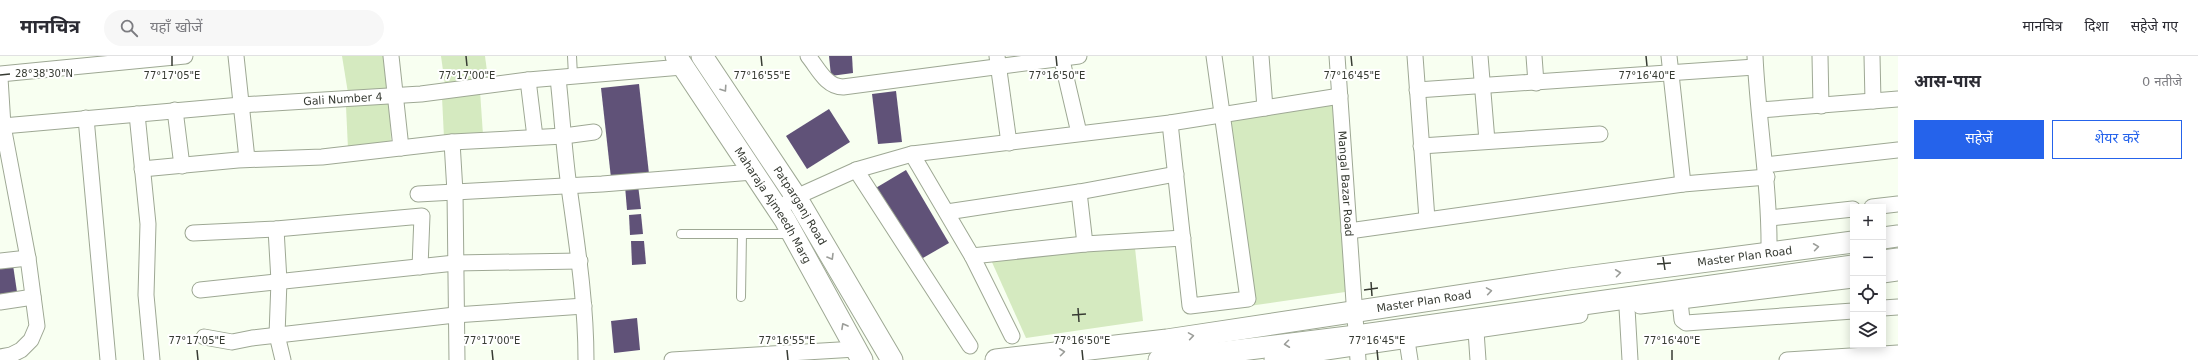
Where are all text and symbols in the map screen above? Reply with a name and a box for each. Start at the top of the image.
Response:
search box [104,10,384,46]
text: मानचित्र [20,15,80,37]
icon: search [118,17,140,39]
text: यहाँ खोजें [150,18,203,36]
text: मानचित्र [2022,18,2062,34]
text: दिशा [2084,18,2109,34]
text: सहेजे गए [2131,18,2178,34]
text: 28°38'30"N [15,68,73,79]
text: 77°17'05"E [144,70,200,81]
text: 77°17'00"E [439,70,495,81]
text: 77°16'55"E [734,70,790,81]
text: 77°16'50"E [1029,70,1085,81]
text: 77°16'45"E [1324,70,1380,81]
text: 77°16'40"E [1619,70,1675,81]
text: आस-पास [1914,71,1981,91]
text: 0 नतीजे [2142,74,2182,89]
one-way arrow [719,84,726,91]
street label: Gali Number 4 [303,90,383,108]
button: सहेजें [1914,120,2044,159]
button: शेयर करें [2052,120,2182,159]
street label: Mangal Bazar Road [1336,130,1356,237]
street label: Maharaja Ajmeedh Marg [732,145,814,265]
street label: Patparganj Road [771,164,829,247]
map controls [1850,204,1886,348]
button: + [1850,204,1886,240]
button: − [1850,240,1886,276]
one-way arrow [1813,243,1819,252]
street label: Master Plan Road [1696,244,1793,269]
one-way arrow [827,253,834,260]
one-way arrow [1615,269,1621,278]
button: locate [1850,276,1886,312]
one-way arrow [1486,287,1492,296]
street label: Master Plan Road [1376,288,1472,315]
button: layers [1850,312,1886,348]
one-way arrow [841,323,848,330]
one-way arrow [1188,332,1194,341]
text: 77°17'05"E [169,335,225,346]
text: 77°17'00"E [464,335,520,346]
text: 77°16'55"E [759,335,815,346]
text: 77°16'50"E [1054,335,1110,346]
text: 77°16'45"E [1349,335,1405,346]
text: 77°16'40"E [1644,335,1700,346]
one-way arrow [1284,339,1290,348]
one-way arrow [1059,348,1065,357]

